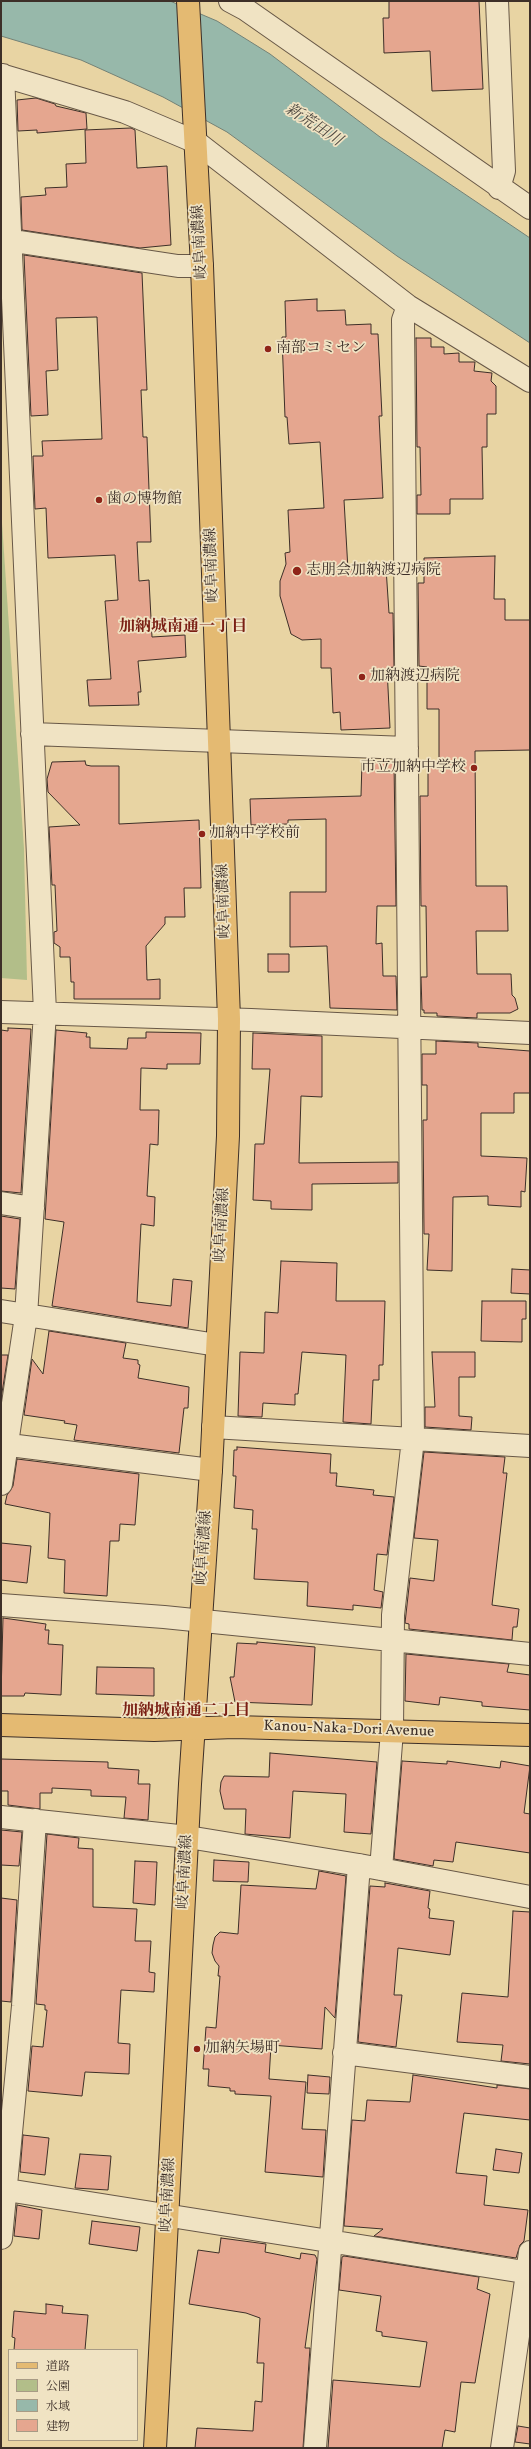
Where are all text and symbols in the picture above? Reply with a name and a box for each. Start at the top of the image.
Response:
water label: 新荒田川 [281,101,345,151]
street label: 岐阜南濃線 [190,204,212,280]
place label: 南部コミセン [276,340,366,358]
marker: 南部コミセン [263,344,273,354]
place label: 歯の博物館 [107,491,182,509]
marker: 歯の博物館 [94,495,104,505]
street label: 岐阜南濃線 [203,527,223,603]
place label: 志朋会加納渡辺病院 [306,562,441,580]
marker: 志朋会加納渡辺病院 [291,565,303,577]
district label: 加納城南通一丁目 [119,618,247,638]
place label: 加納渡辺病院 [370,668,460,686]
marker: 加納渡辺病院 [357,672,367,682]
place label: 市立加納中学校 [361,759,466,777]
marker: 市立加納中学校 [469,763,479,773]
place label: 加納中学校前 [210,825,300,843]
marker: 加納中学校前 [197,829,207,839]
street label: 岐阜南濃線 [215,863,235,939]
street label: 岐阜南濃線 [212,1187,234,1263]
street label: 岐阜南濃線 [193,1510,217,1586]
district label: 加納城南通二丁目 [122,1702,250,1722]
street label: Kanou-Naka-Dori Avenue [263,1718,435,1742]
street label: 岐阜南濃線 [175,1834,197,1910]
place label: 加納矢場町 [205,2040,280,2058]
marker: 加納矢場町 [192,2044,202,2054]
street label: 岐阜南濃線 [158,2157,180,2233]
legend [8,2349,138,2441]
text: 道路 [46,2359,70,2375]
text: 公園 [46,2379,70,2395]
text: 水域 [46,2399,70,2415]
text: 建物 [46,2419,70,2435]

